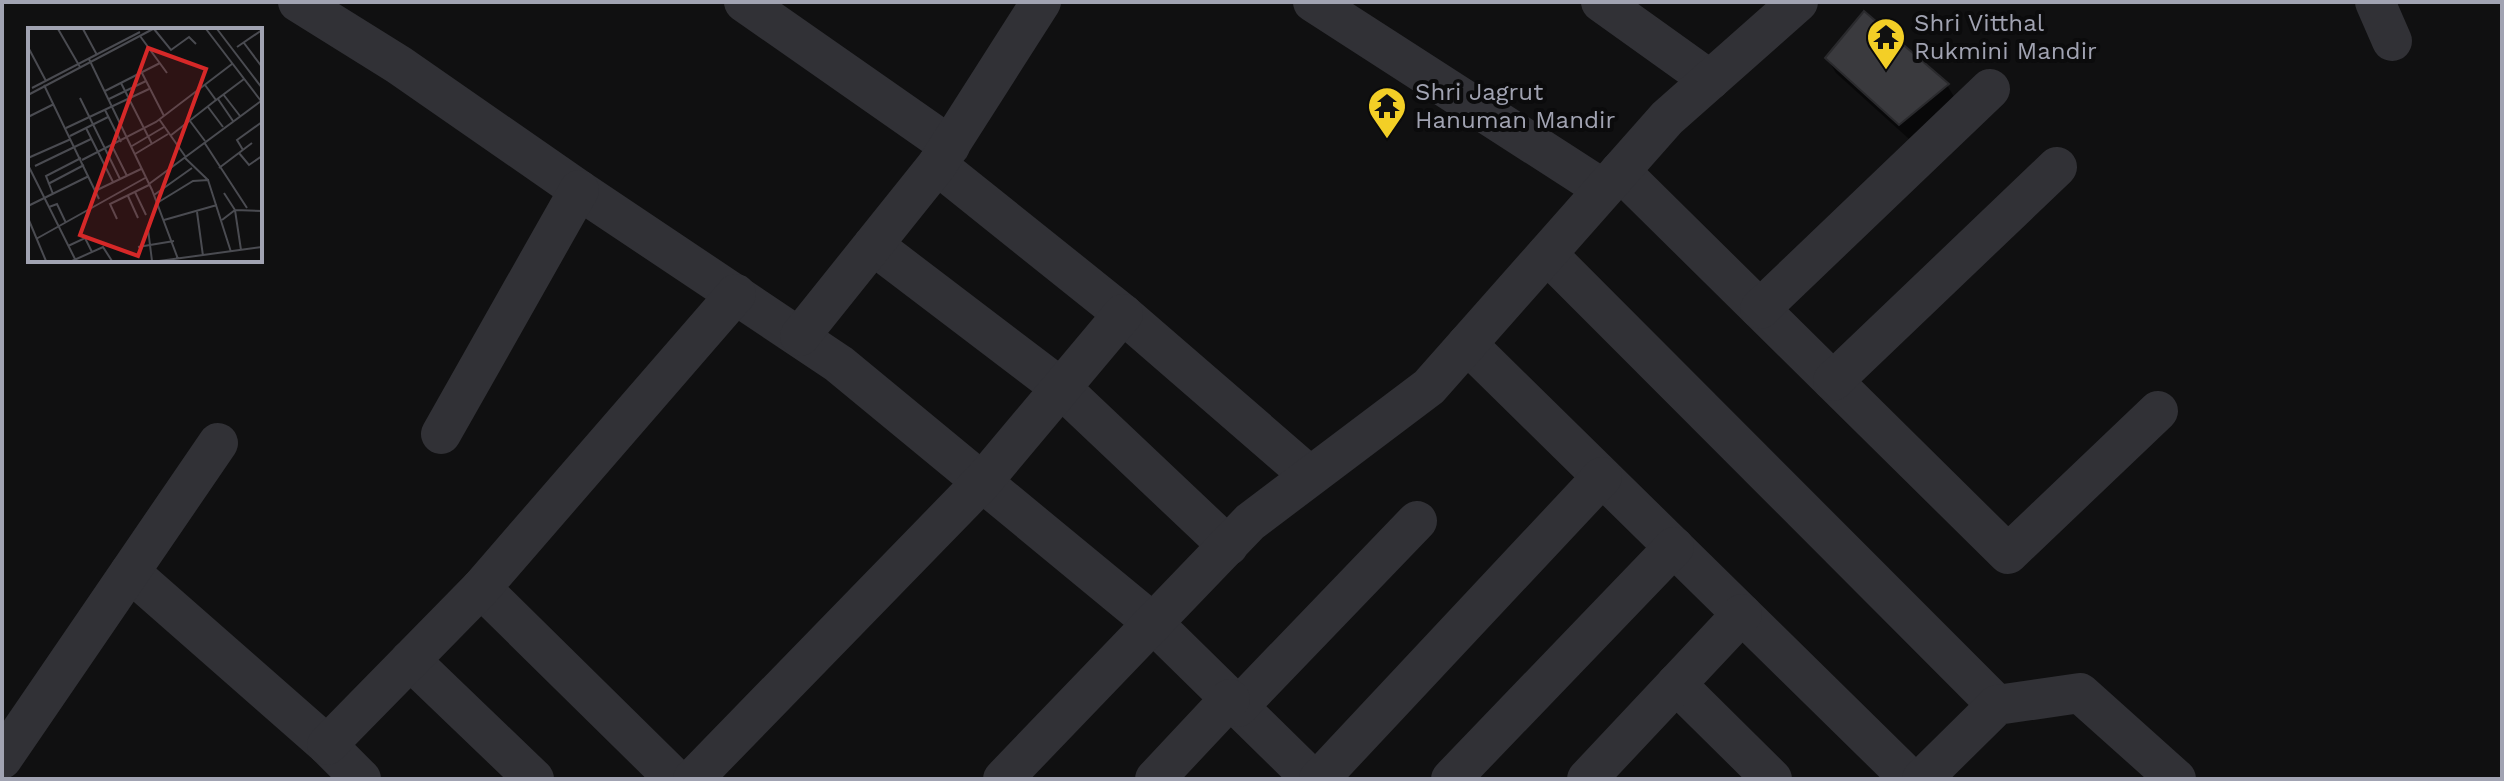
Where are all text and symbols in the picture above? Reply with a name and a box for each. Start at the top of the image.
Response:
place label: Shri Vitthal Rukmini Mandir [1914,9,2097,65]
temple icon: Shri Vitthal Rukmini Mandir [1865,16,1907,71]
inset map [28,28,262,262]
place label: Shri Jagrut Hanuman Mandir [1415,78,1615,134]
temple icon: Shri Jagrut Hanuman Mandir [1366,85,1408,140]

